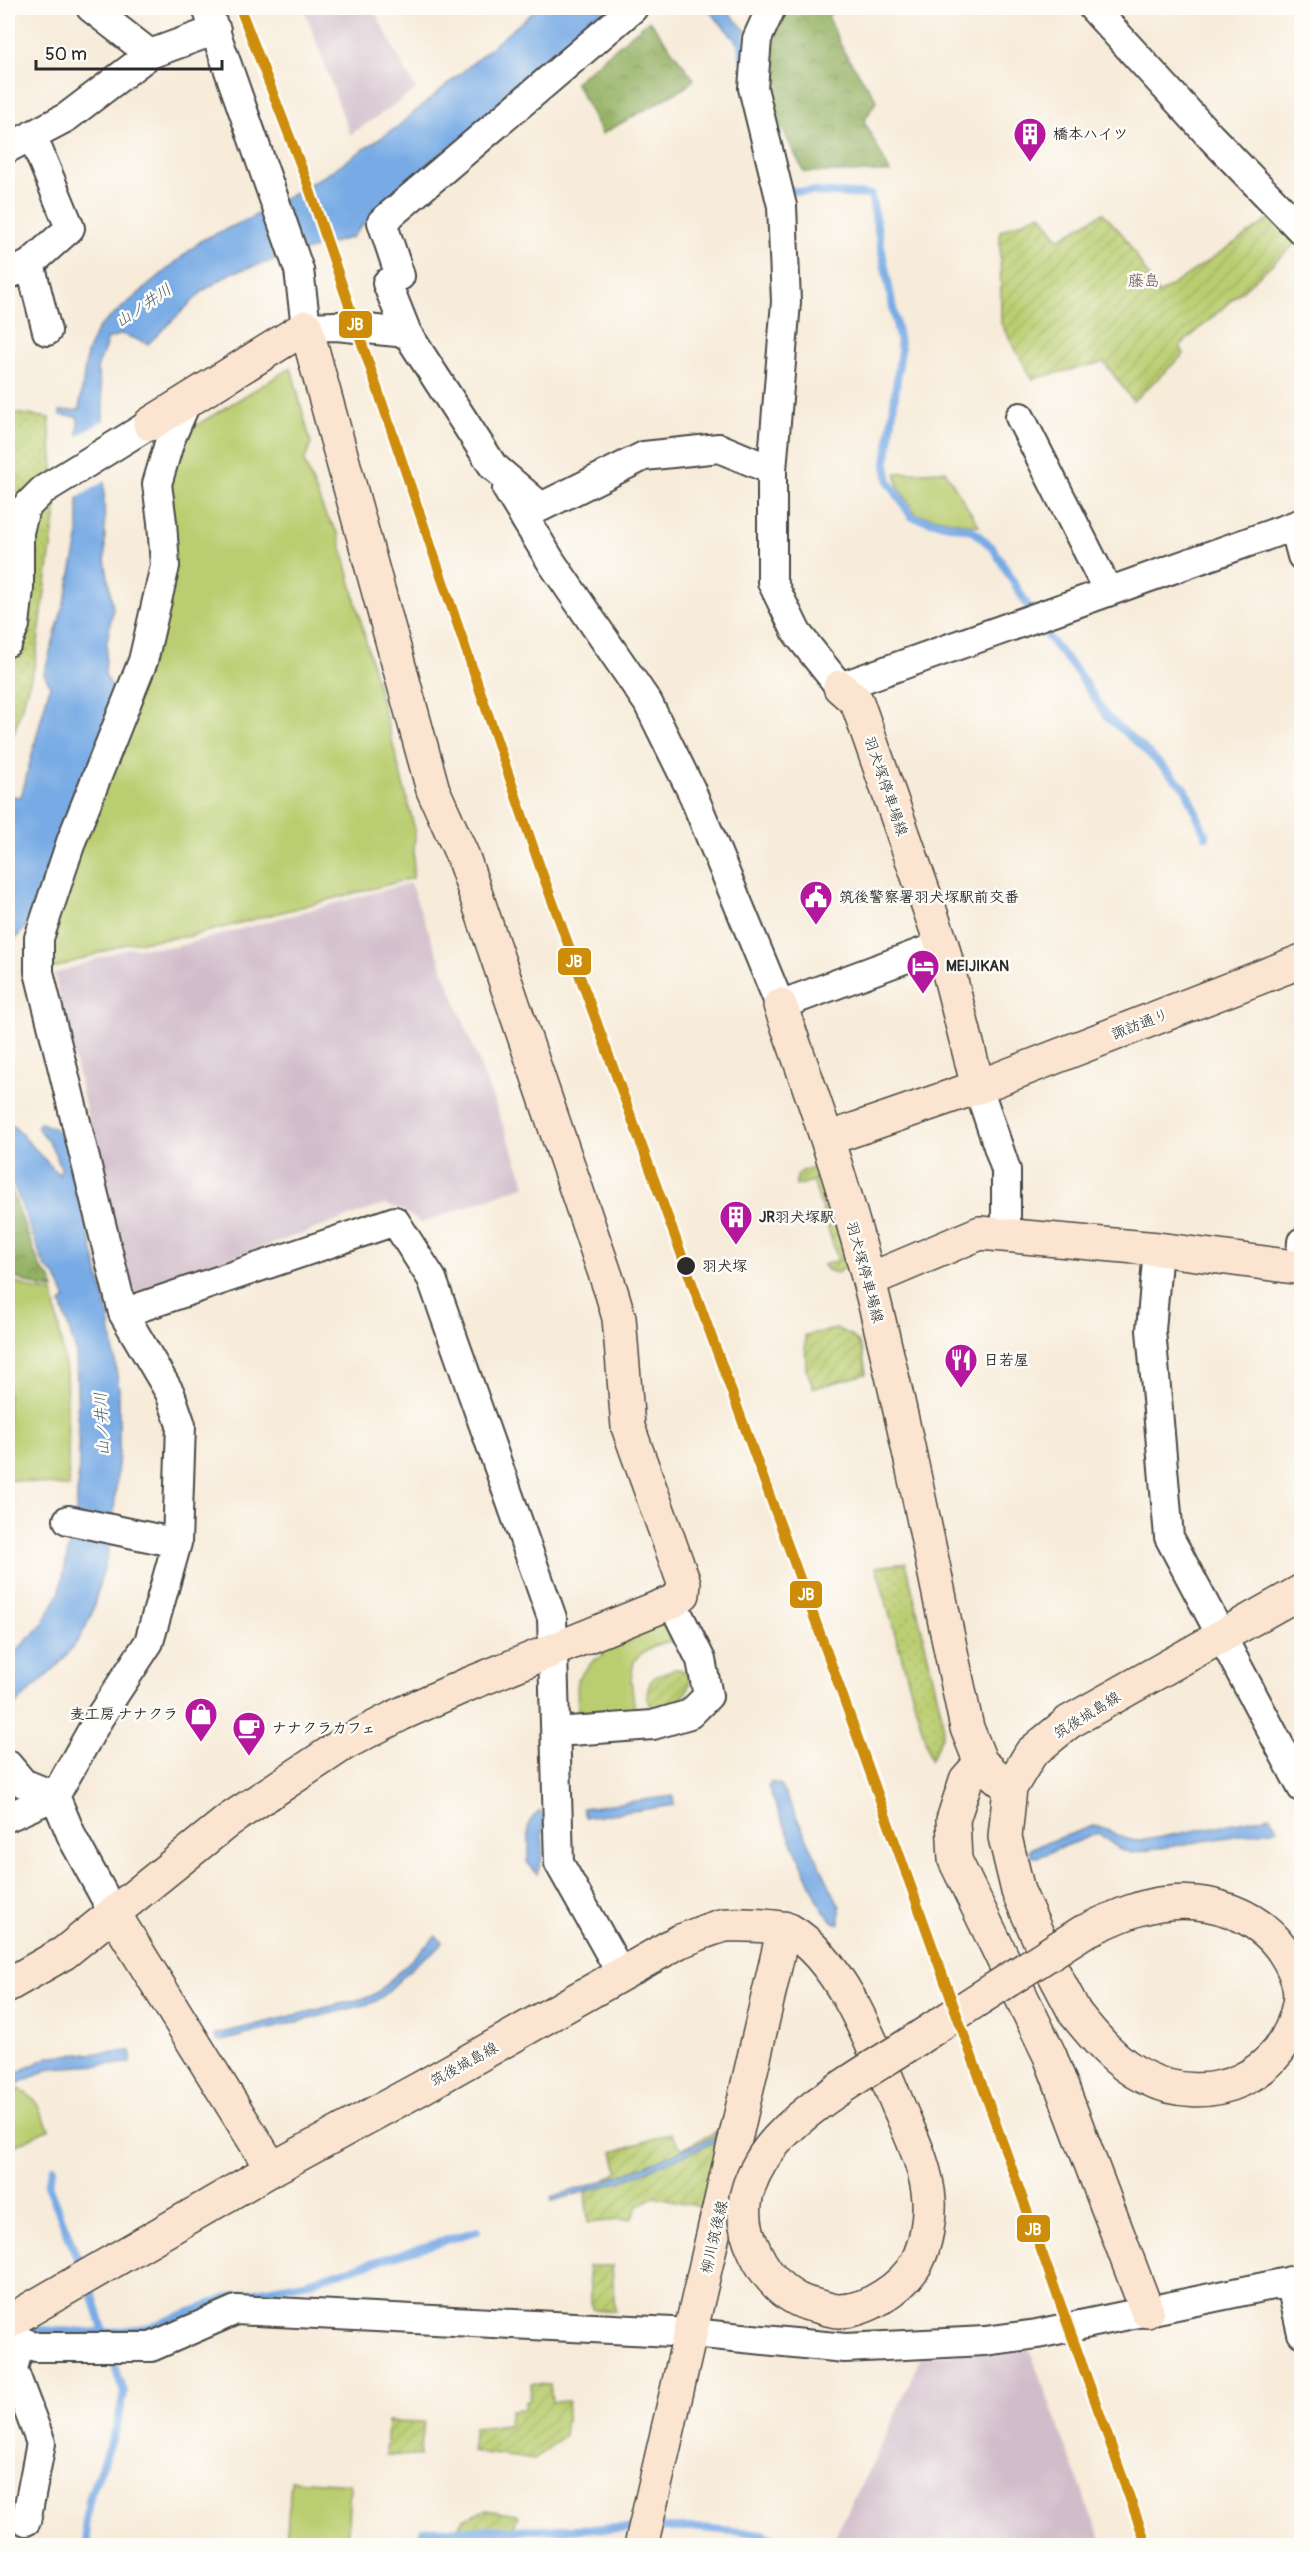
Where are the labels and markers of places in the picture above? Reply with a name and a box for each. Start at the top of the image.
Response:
building icon: 橋本ハイツ [1012,116,1048,163]
place label: 橋本ハイツ [1053,125,1128,144]
public building icon: 筑後警察署羽犬塚駅前交番 [798,879,834,926]
place label: 筑後警察署羽犬塚駅前交番 [839,888,1019,907]
hotel icon: MEIJIKAN [905,948,941,995]
place label: MEIJIKAN [946,957,1009,976]
building icon: JR羽犬塚駅 [718,1199,754,1246]
place label: JR羽犬塚駅 [759,1208,835,1227]
marker: 羽犬塚 [675,1255,697,1277]
place label: 羽犬塚 [702,1257,747,1276]
restaurant icon: 日若屋 [943,1342,979,1389]
place label: 日若屋 [984,1351,1029,1370]
shop icon: 麦工房 ナナクラ [183,1696,219,1743]
place label: 麦工房 ナナクラ [70,1705,178,1724]
cafe icon: ナナクラカフェ [231,1710,267,1757]
place label: ナナクラカフェ [272,1719,376,1738]

